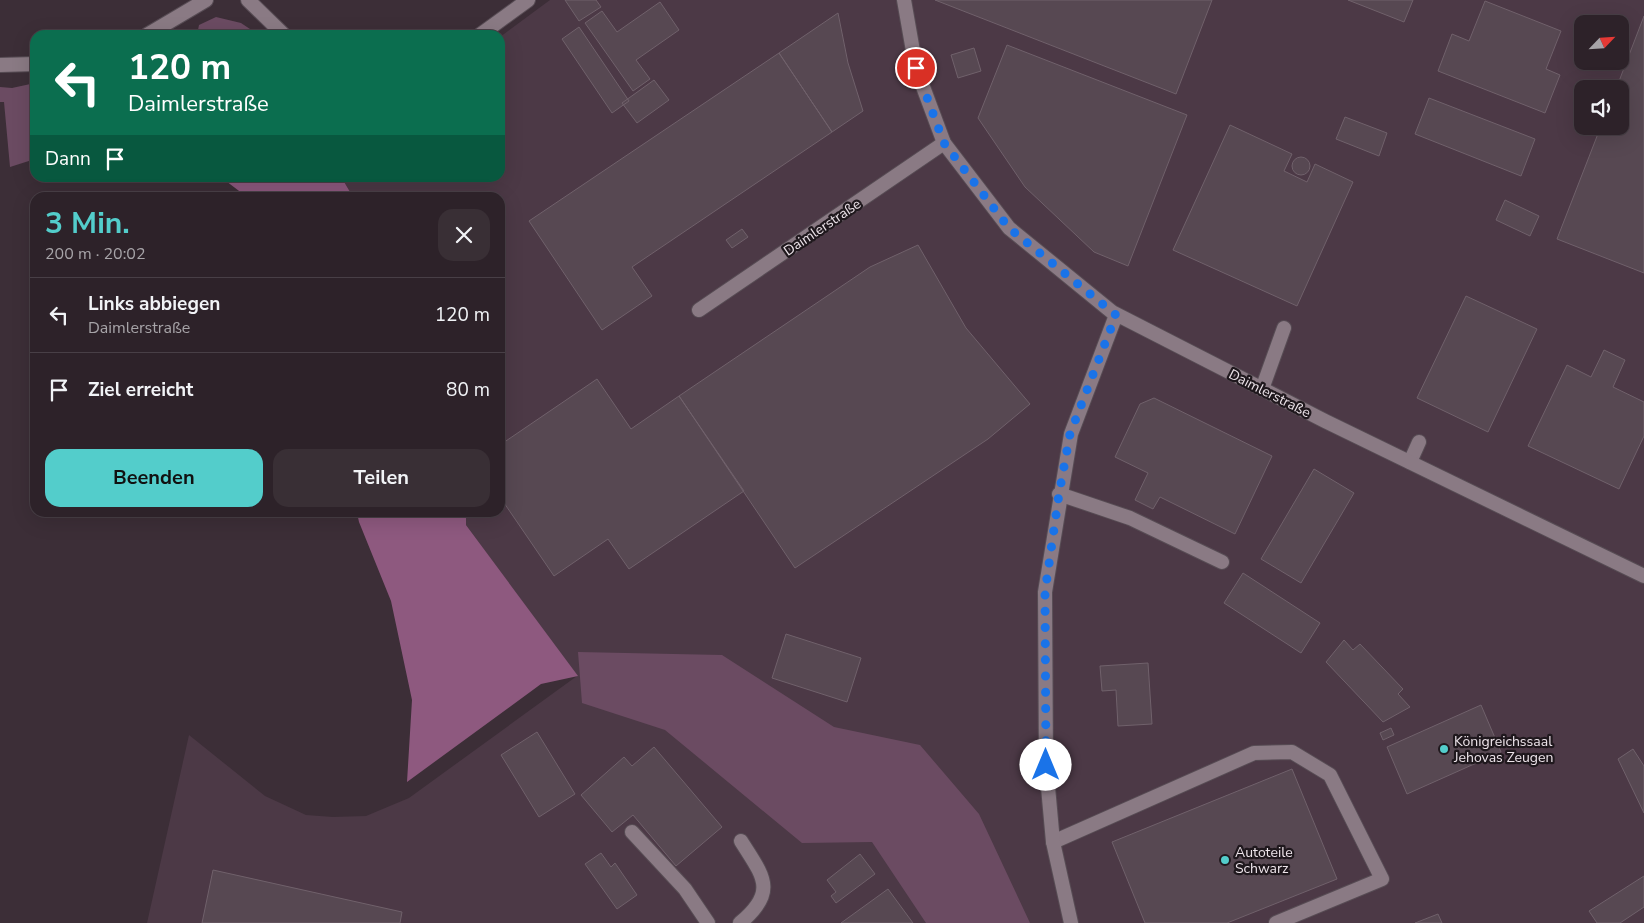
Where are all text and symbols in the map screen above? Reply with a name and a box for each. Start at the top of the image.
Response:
north arrow [1574,15,1629,70]
map controls [1574,15,1629,135]
text: 120 m [128,44,231,91]
pin [895,47,937,89]
icon: left [45,50,110,115]
icon: arrive [902,54,930,82]
button: sound [1574,80,1629,135]
text: Daimlerstraße [128,89,269,119]
icon: arrive [101,145,129,173]
text: Dann [45,146,91,172]
street label: Daimlerstraße [780,195,865,260]
text: 3 Min. [45,203,130,244]
button: close [438,209,490,261]
text: 200 m · 20:02 [45,243,146,265]
text: Links abbiegen [88,291,220,317]
icon: left [45,301,73,329]
text: 120 m [435,302,490,328]
text: Daimlerstraße [88,317,190,339]
street label: Daimlerstraße [1226,365,1314,422]
icon: arrive [45,376,73,404]
text: Ziel erreicht [88,377,193,403]
text: 80 m [446,377,490,403]
button: Beenden [45,449,263,507]
button: Teilen [273,449,490,507]
place label: Königreichssaal Jehovas Zeugen [1453,732,1553,767]
position arrow [1019,738,1071,790]
marker: Königreichssaal Jehovas Zeugen [1438,743,1450,755]
place label: Autoteile Schwarz [1235,843,1293,878]
marker: Autoteile Schwarz [1219,854,1231,866]

